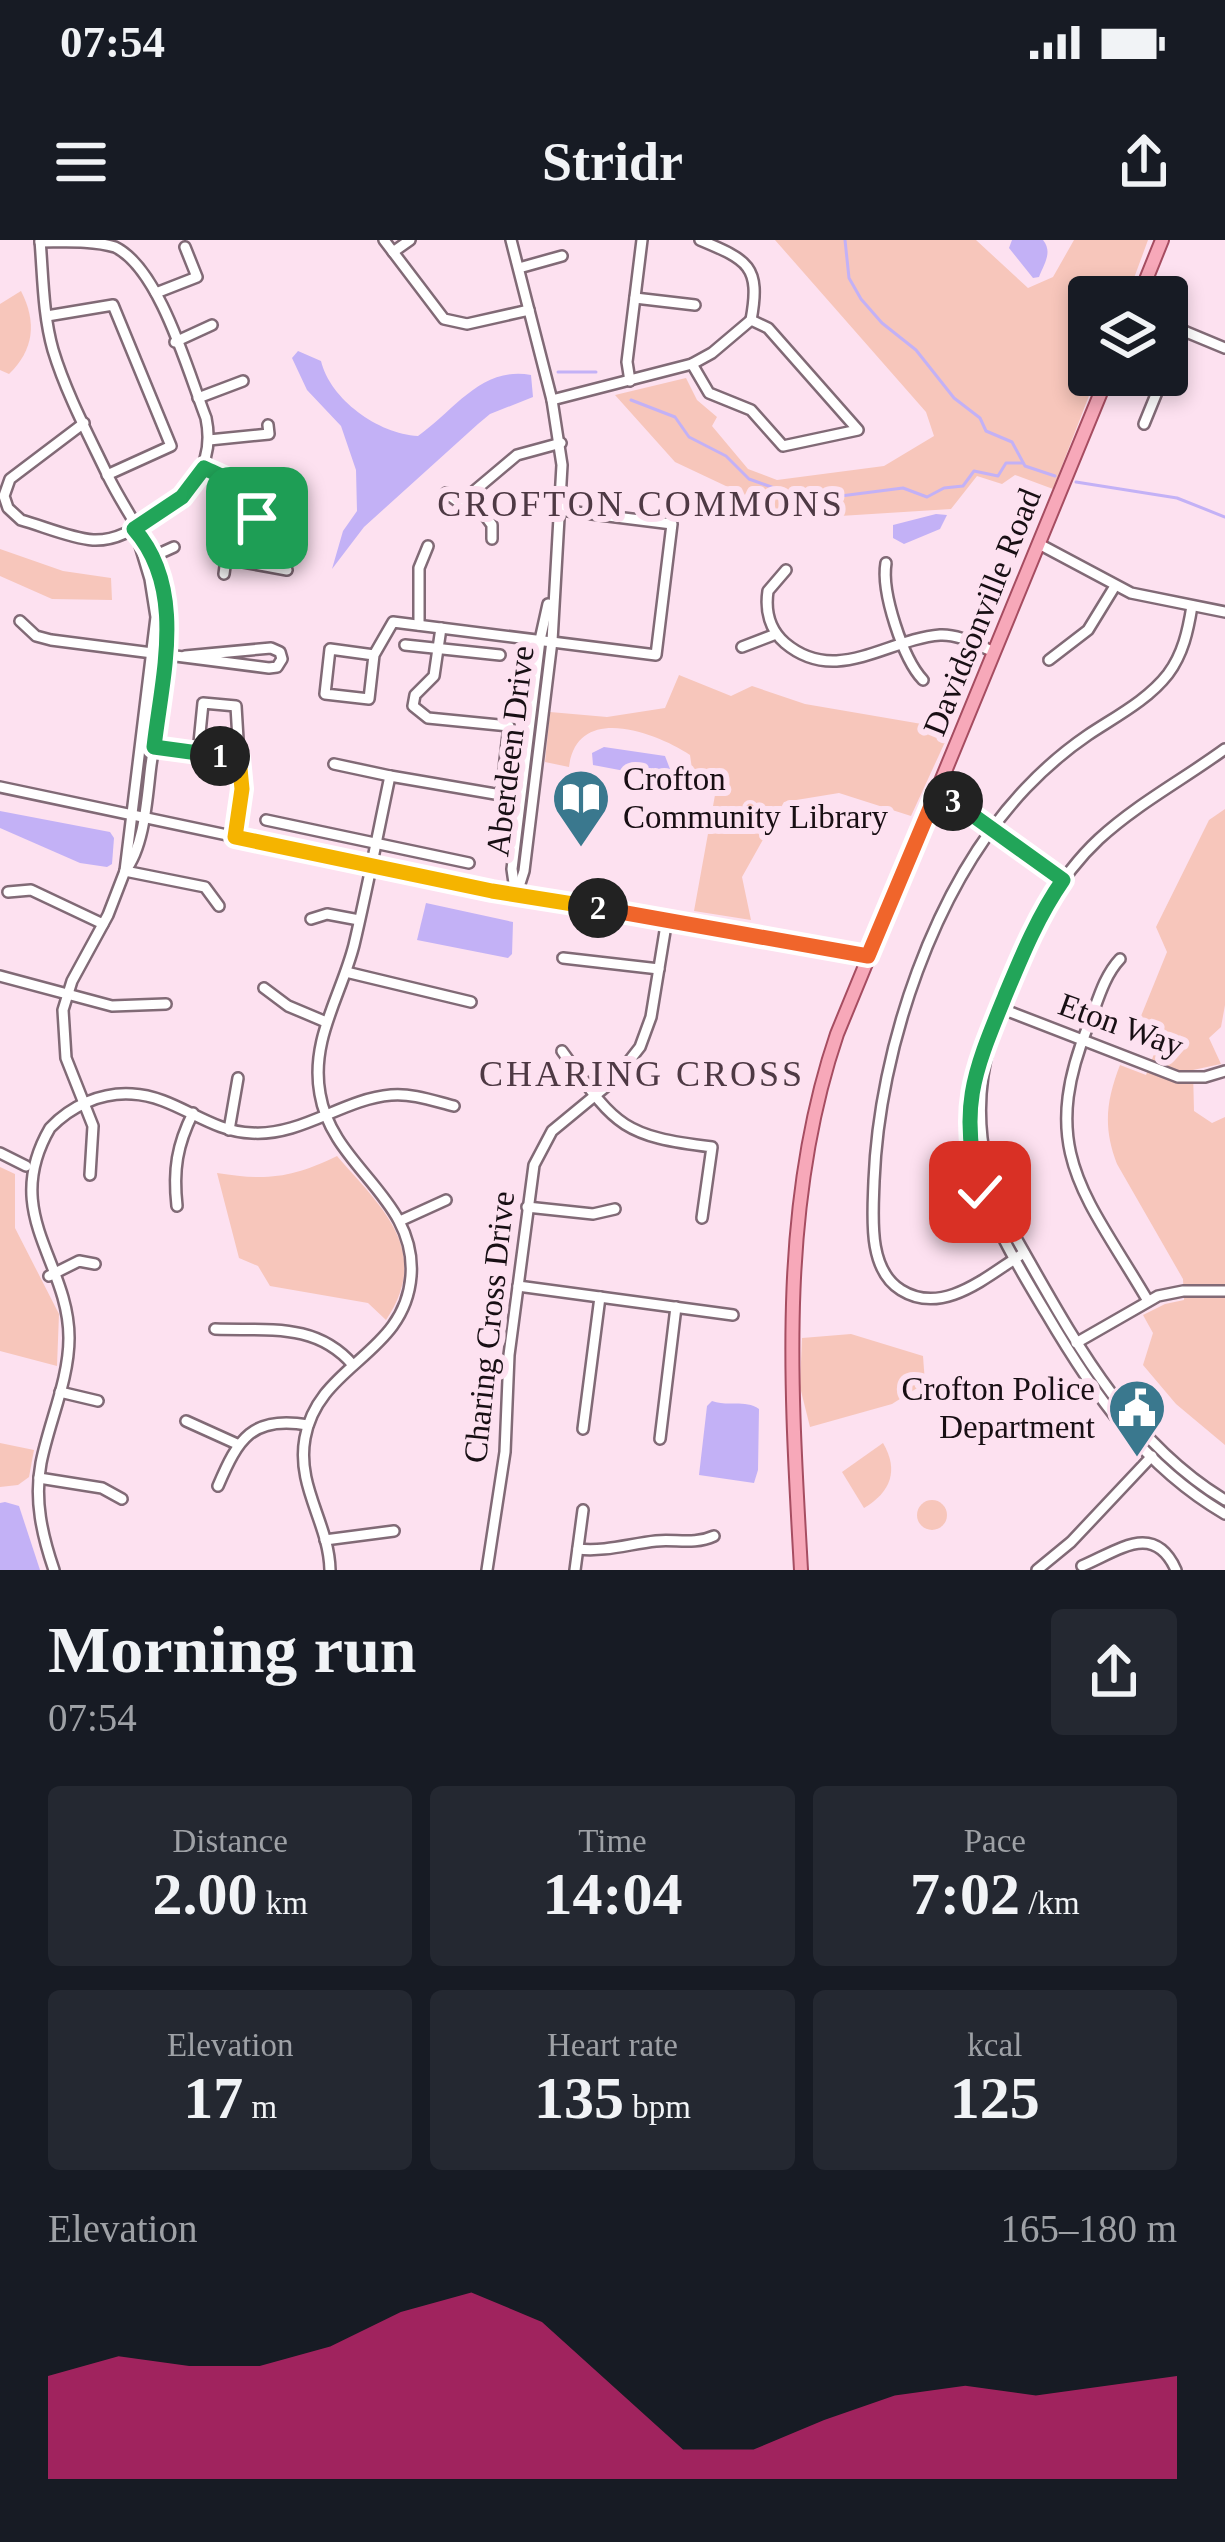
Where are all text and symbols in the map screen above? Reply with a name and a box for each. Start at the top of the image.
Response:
text: 07:54 [60,17,165,67]
icon: menu [48,129,114,195]
icon: share [1111,129,1177,195]
text: Stridr [542,132,683,192]
map controls [1068,276,1188,396]
button: layers [1068,276,1188,396]
pin [206,467,308,569]
street label: Davidsonville Road [916,483,1048,741]
district label: CROFTON COMMONS [437,484,845,524]
icon: arrive [224,485,290,551]
street label: Aberdeen Drive [479,644,541,858]
pin: 1 [190,726,250,786]
text: 1 [212,738,228,774]
place label: Crofton Community Library [623,761,888,835]
library icon: Crofton Community Library [550,767,612,849]
pin: 3 [923,771,983,831]
text: 3 [945,783,961,819]
pin: 2 [568,878,628,938]
text: 2 [590,890,606,926]
street label: Eton Way [1054,986,1189,1064]
district label: CHARING CROSS [479,1054,805,1094]
pin [929,1141,1031,1243]
icon: check [947,1159,1013,1225]
street label: Charing Cross Drive [457,1189,521,1465]
place label: Crofton Police Department [902,1371,1095,1445]
public building icon: Crofton Police Department [1106,1377,1168,1459]
button: share [1051,1609,1177,1735]
text: Morning run [48,1613,417,1686]
text: 07:54 [48,1696,137,1739]
text: Distance [172,1823,288,1859]
text: Time [578,1823,647,1859]
text: Pace [964,1823,1026,1859]
text: 2.00 [152,1861,257,1927]
text: 14:04 [543,1861,682,1927]
text: 7:02 [910,1861,1020,1927]
text: km [257,1885,308,1921]
text: /km [1020,1885,1080,1921]
text: Elevation [167,2027,293,2063]
text: Heart rate [547,2027,678,2063]
text: kcal [967,2027,1022,2063]
text: 17 [183,2065,243,2131]
text: 135 [534,2065,624,2131]
text: 125 [950,2065,1040,2131]
text: m [243,2089,277,2125]
text: bpm [624,2089,691,2125]
text: Elevation [48,2207,197,2250]
text: 165–180 m [1000,2207,1177,2250]

